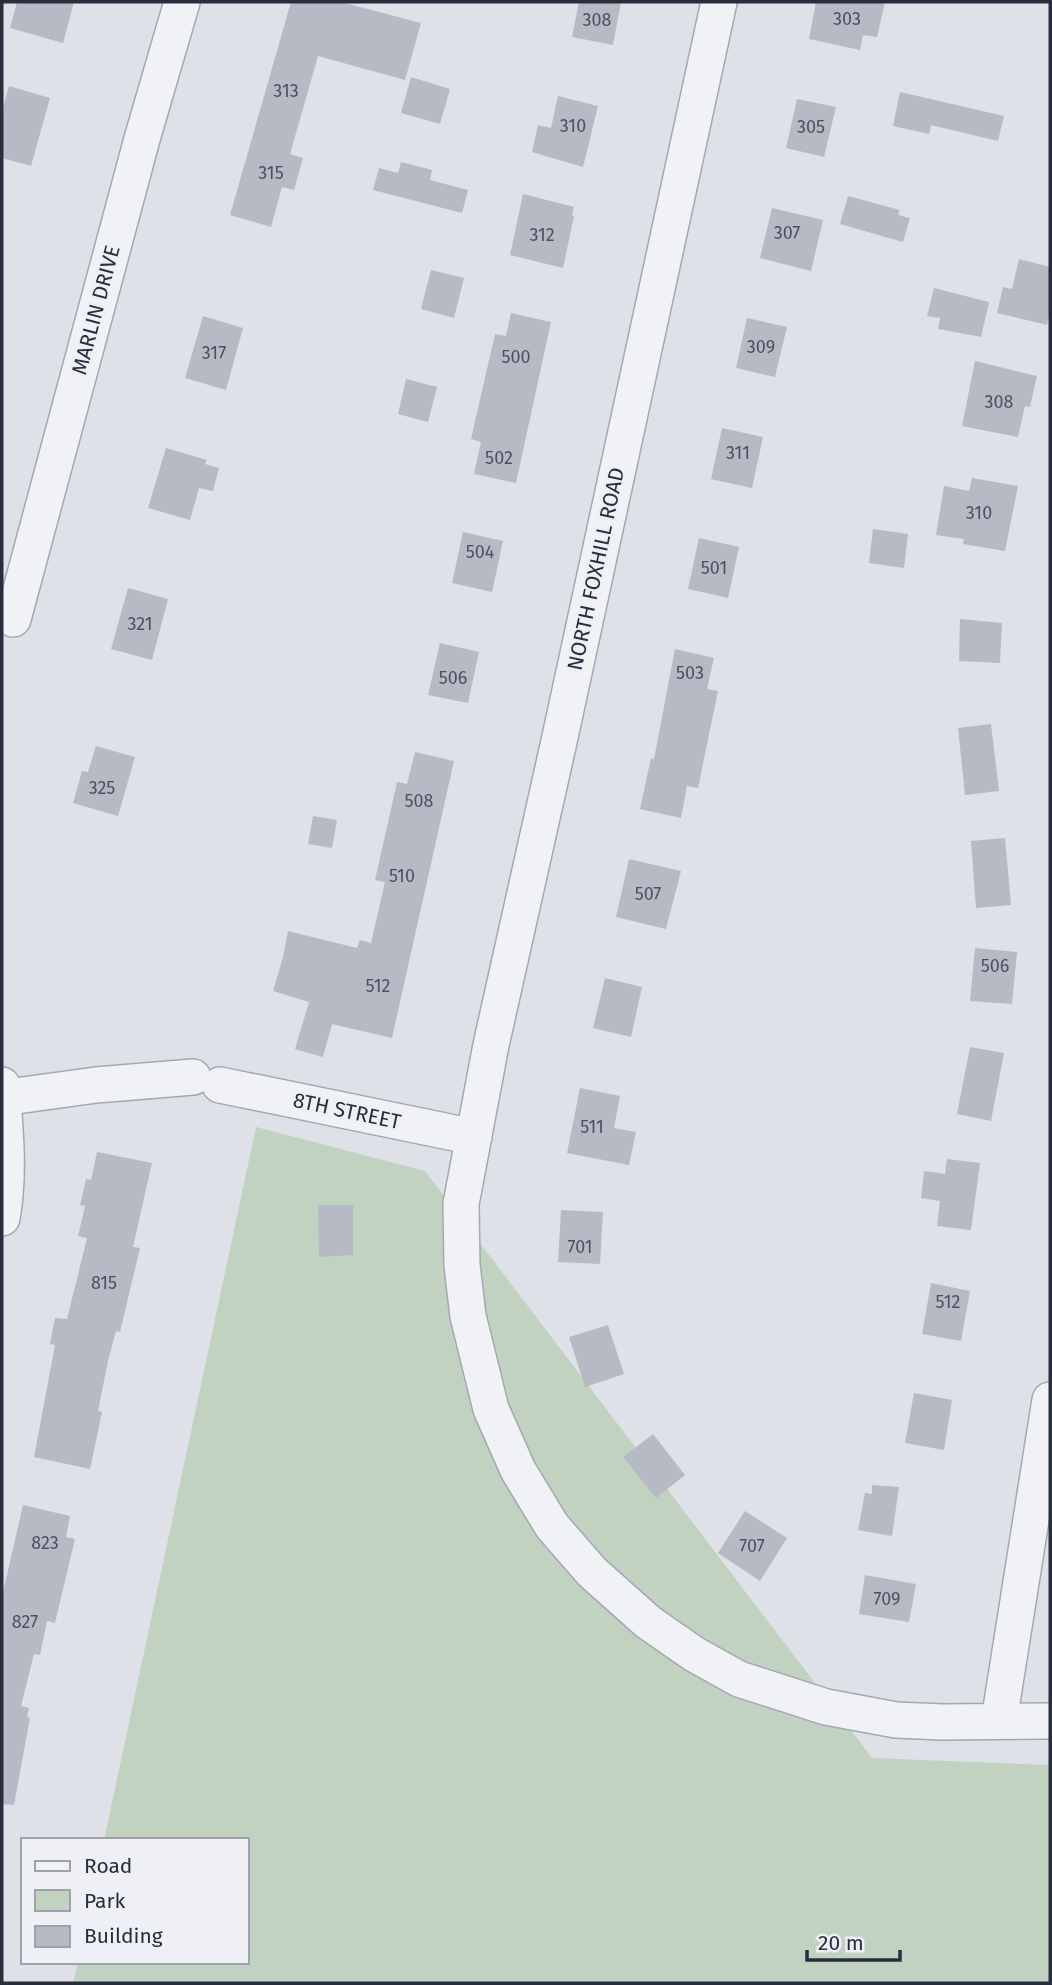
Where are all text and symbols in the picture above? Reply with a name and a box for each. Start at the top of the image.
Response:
house number: 303 [833,8,861,30]
house number: 308 [583,9,612,31]
house number: 313 [273,80,299,102]
house number: 310 [560,115,586,137]
house number: 305 [797,116,825,138]
house number: 315 [258,162,284,184]
house number: 307 [774,222,800,244]
house number: 312 [529,224,555,246]
street label: MARLIN DRIVE [66,242,126,378]
house number: 309 [747,336,775,358]
house number: 317 [202,342,226,364]
house number: 500 [501,346,531,368]
house number: 308 [985,391,1014,413]
house number: 311 [726,442,750,464]
house number: 502 [485,447,513,469]
street label: NORTH FOXHILL ROAD [562,465,630,673]
house number: 310 [966,502,992,524]
house number: 504 [466,541,495,563]
house number: 501 [701,557,727,579]
house number: 321 [127,613,153,635]
house number: 503 [676,662,704,684]
house number: 506 [439,667,467,689]
house number: 325 [89,777,115,799]
house number: 508 [405,790,434,812]
house number: 510 [389,865,415,887]
house number: 507 [635,883,661,905]
house number: 506 [981,955,1009,977]
house number: 512 [366,975,390,997]
street label: 8TH STREET [291,1087,404,1135]
house number: 511 [580,1116,604,1138]
house number: 701 [567,1236,593,1258]
house number: 815 [91,1272,117,1294]
house number: 512 [936,1291,960,1313]
house number: 823 [31,1532,59,1554]
house number: 707 [739,1535,765,1557]
house number: 709 [873,1588,901,1610]
house number: 827 [12,1611,38,1633]
legend [21,1838,248,1964]
text: Road [84,1853,132,1879]
text: Park [84,1888,126,1914]
scale bar [807,1918,900,1962]
text: Building [84,1923,163,1949]
text: 20 m [818,1930,864,1956]

